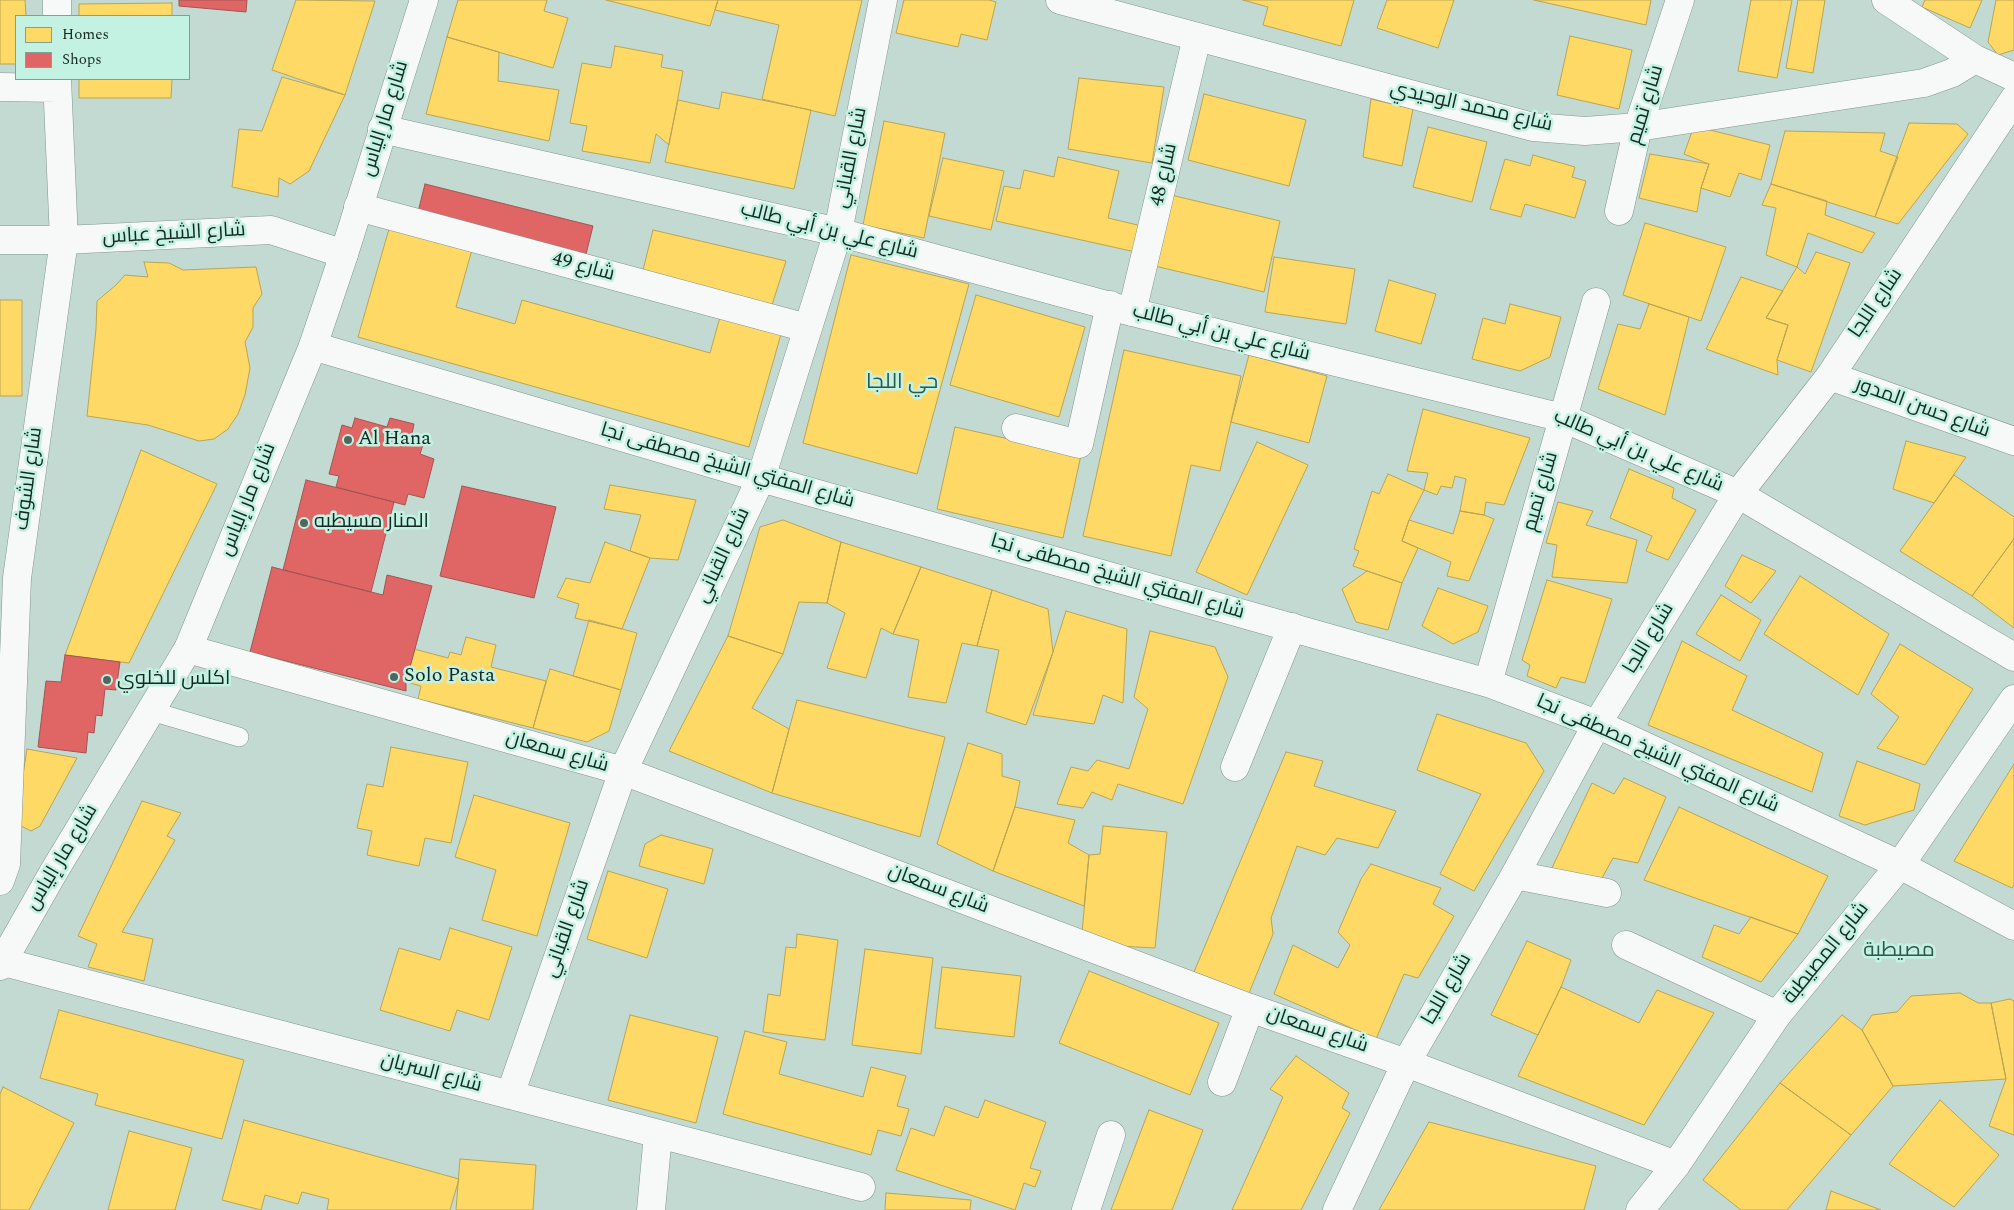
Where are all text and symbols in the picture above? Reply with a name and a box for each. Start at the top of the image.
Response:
legend [15,15,190,80]
text: Homes [62,23,109,46]
text: Shops [62,48,102,71]
street label: شارع مار إلياس [357,58,415,180]
street label: شارع تميم [1624,62,1670,148]
street label: شارع محمد الوحيدي [1387,78,1555,138]
street label: شارع القباني [830,106,874,210]
street label: شارع 48 [1146,141,1184,209]
street label: شارع علي بن أبي طالب [738,198,920,266]
street label: شارع الشيخ عباس [102,219,246,251]
street label: شارع 49 [549,248,617,288]
street label: شارع اللجا [1845,265,1909,343]
street label: شارع علي بن أبي طالب [1130,300,1312,368]
district label: حي اللجا [866,371,938,397]
street label: شارع حسن المدور [1851,373,1993,445]
street label: شارع علي بن أبي طالب [1550,405,1726,499]
street label: شارع المفتي الشيخ مصطفى نجا [597,419,857,515]
street label: شارع الشوف [11,426,49,532]
place label: Al Hana [358,428,431,452]
marker: Al Hana [342,434,354,446]
street label: شارع مار إلياس [215,440,283,560]
street label: شارع تميم [1519,449,1565,535]
street label: شارع القباني [692,505,756,607]
place label: المنار مسيطبه [314,511,429,535]
marker: المنار مسيطبه [298,517,310,529]
street label: شارع المفتي الشيخ مصطفى نجا [987,530,1247,626]
street label: شارع اللجا [1619,599,1681,679]
place label: Solo Pasta [404,665,495,689]
place label: اكلس للخلوي [117,668,230,692]
marker: Solo Pasta [388,671,400,683]
marker: اكلس للخلوي [101,674,113,686]
street label: شارع المفتي الشيخ مصطفى نجا [1532,690,1782,820]
street label: شارع سمعان [503,727,611,779]
street label: شارع مار إلياس [22,801,104,915]
street label: شارع سمعان [884,860,992,920]
street label: شارع القباني [540,877,596,981]
street label: شارع المصيطبة [1779,898,1875,1010]
district label: مصيطبة [1863,939,1935,965]
street label: شارع اللجا [1418,950,1478,1030]
street label: شارع سمعان [1263,1002,1371,1060]
street label: شارع السريان [378,1049,484,1099]

